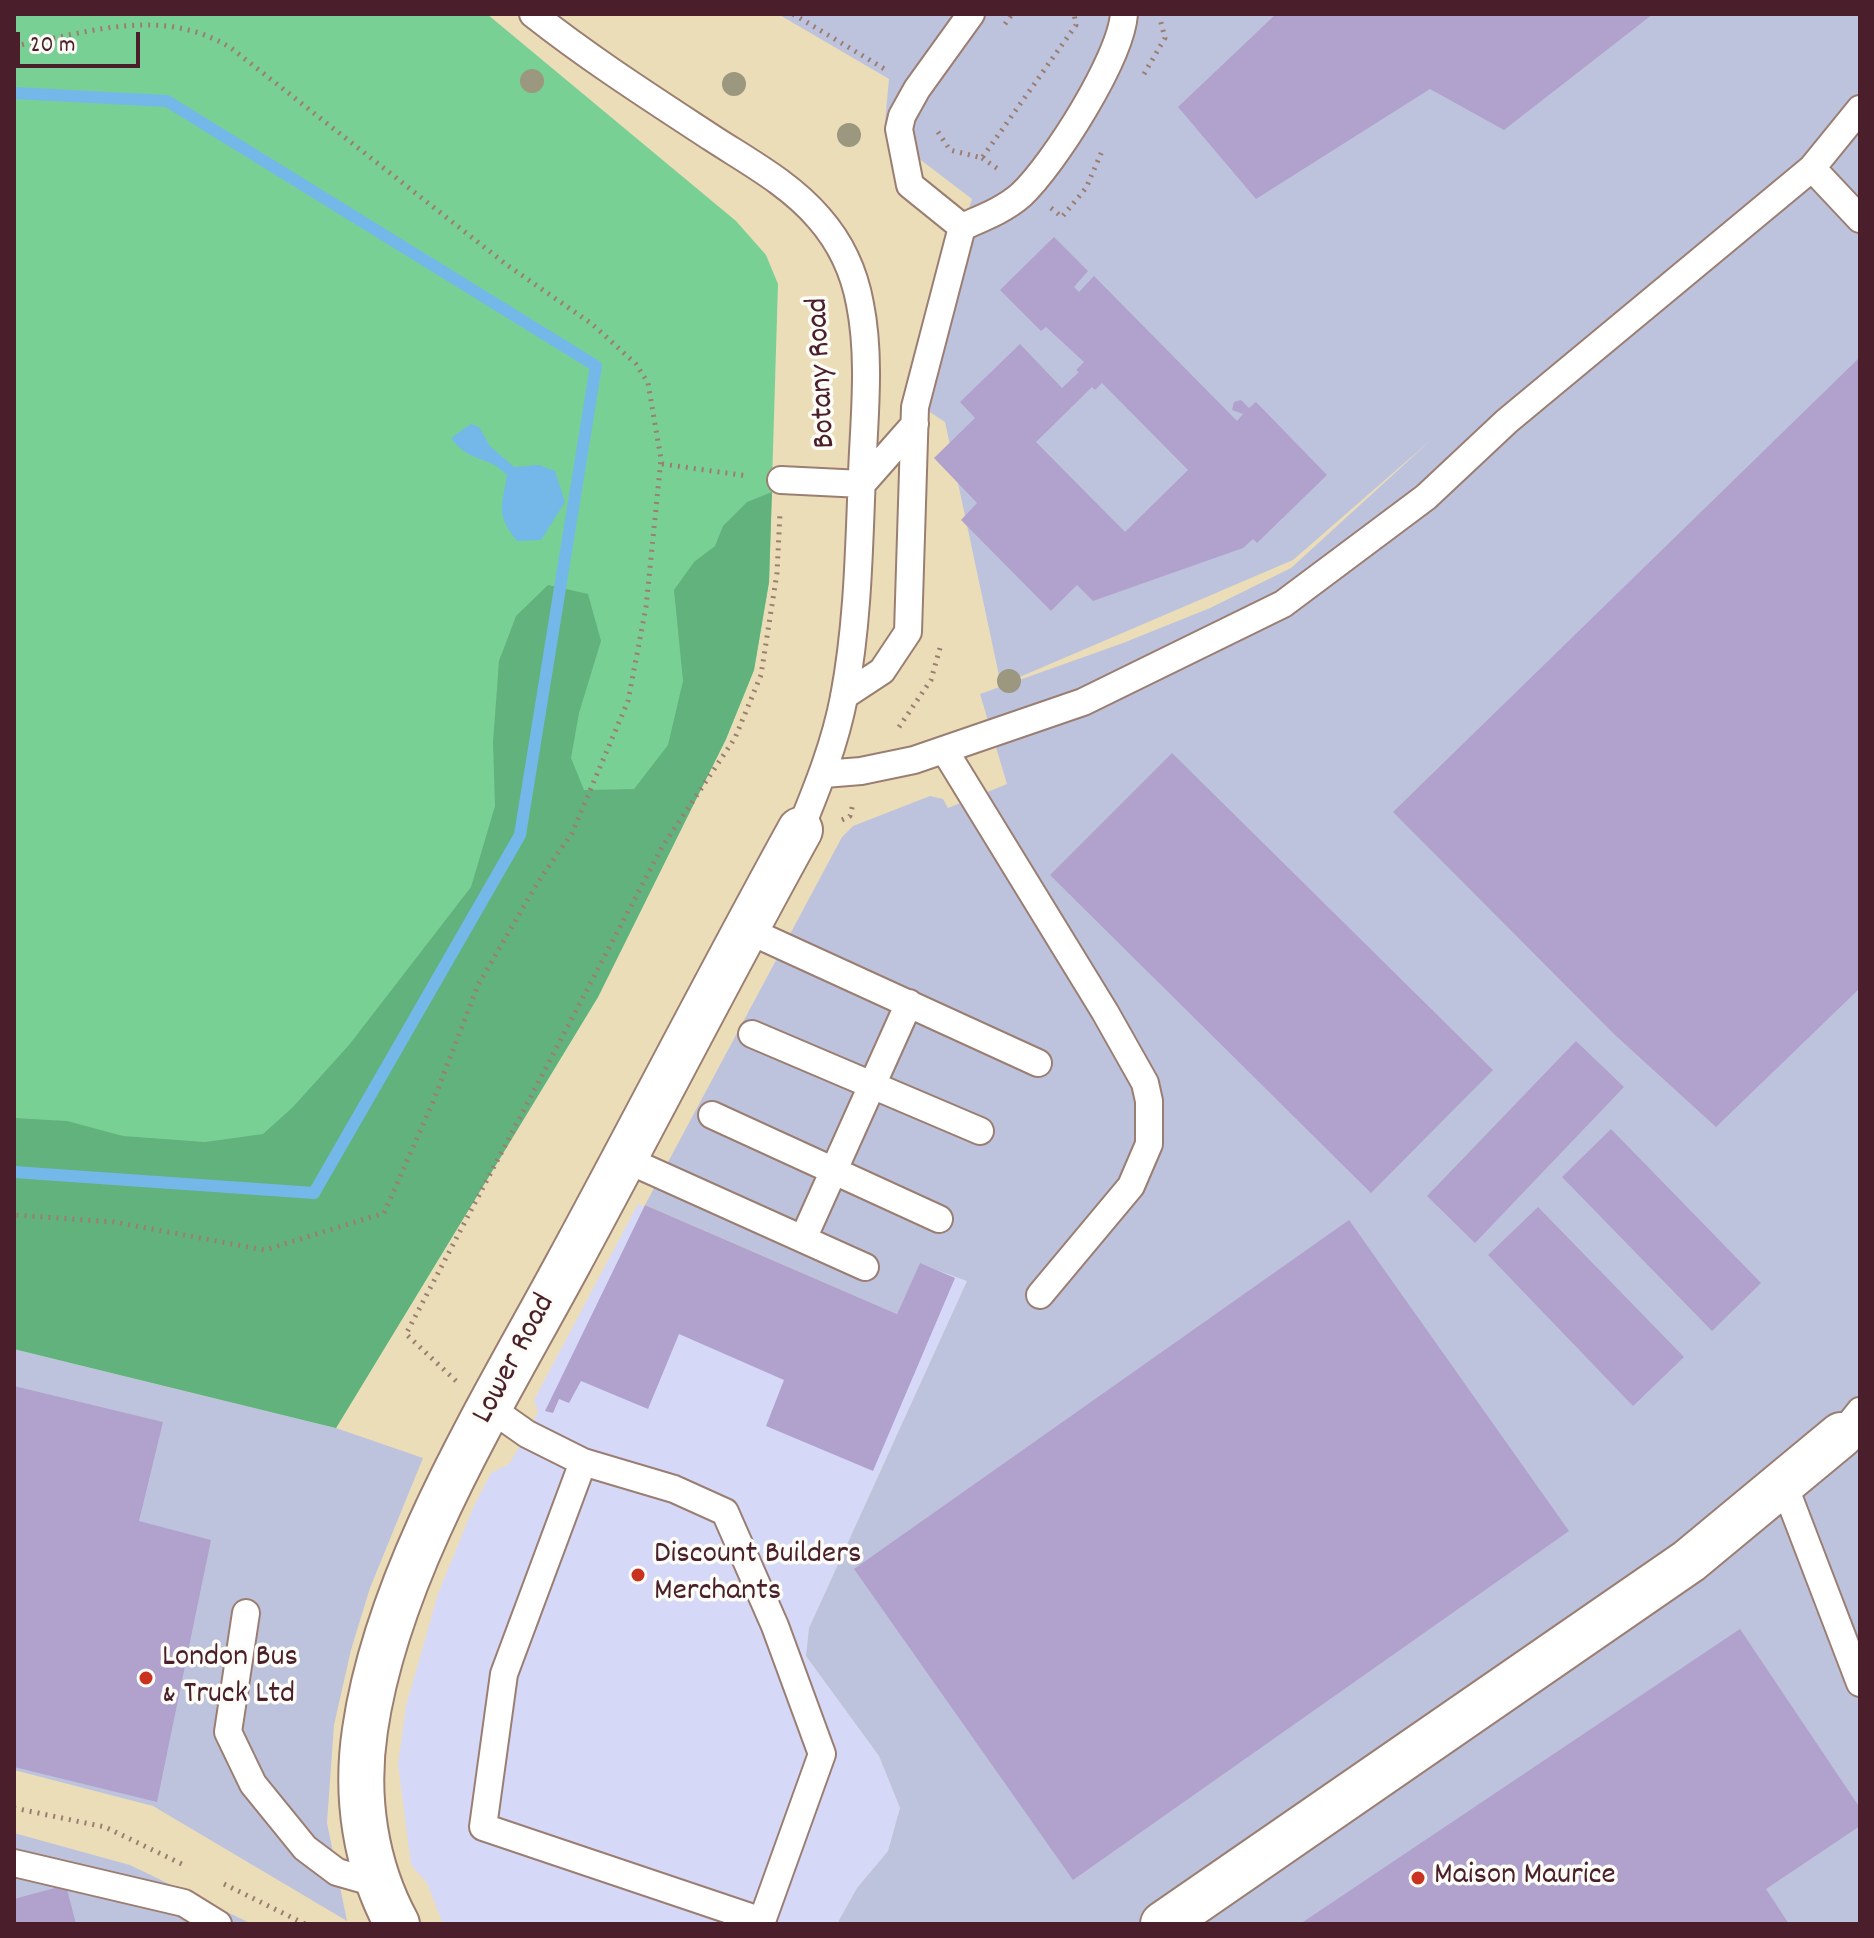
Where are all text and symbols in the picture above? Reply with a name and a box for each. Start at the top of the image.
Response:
scale bar [20,16,144,66]
text: 20 m [30,29,76,63]
street label: Botany Road [801,297,847,449]
street label: Lower Road [466,1289,566,1431]
place label: Discount Builders Merchants [654,1538,862,1613]
marker: Discount Builders Merchants [629,1566,647,1584]
place label: London Bus & Truck Ltd [162,1641,298,1716]
marker: London Bus & Truck Ltd [137,1669,155,1687]
place label: Maison Maurice [1434,1859,1616,1897]
marker: Maison Maurice [1409,1869,1427,1887]

